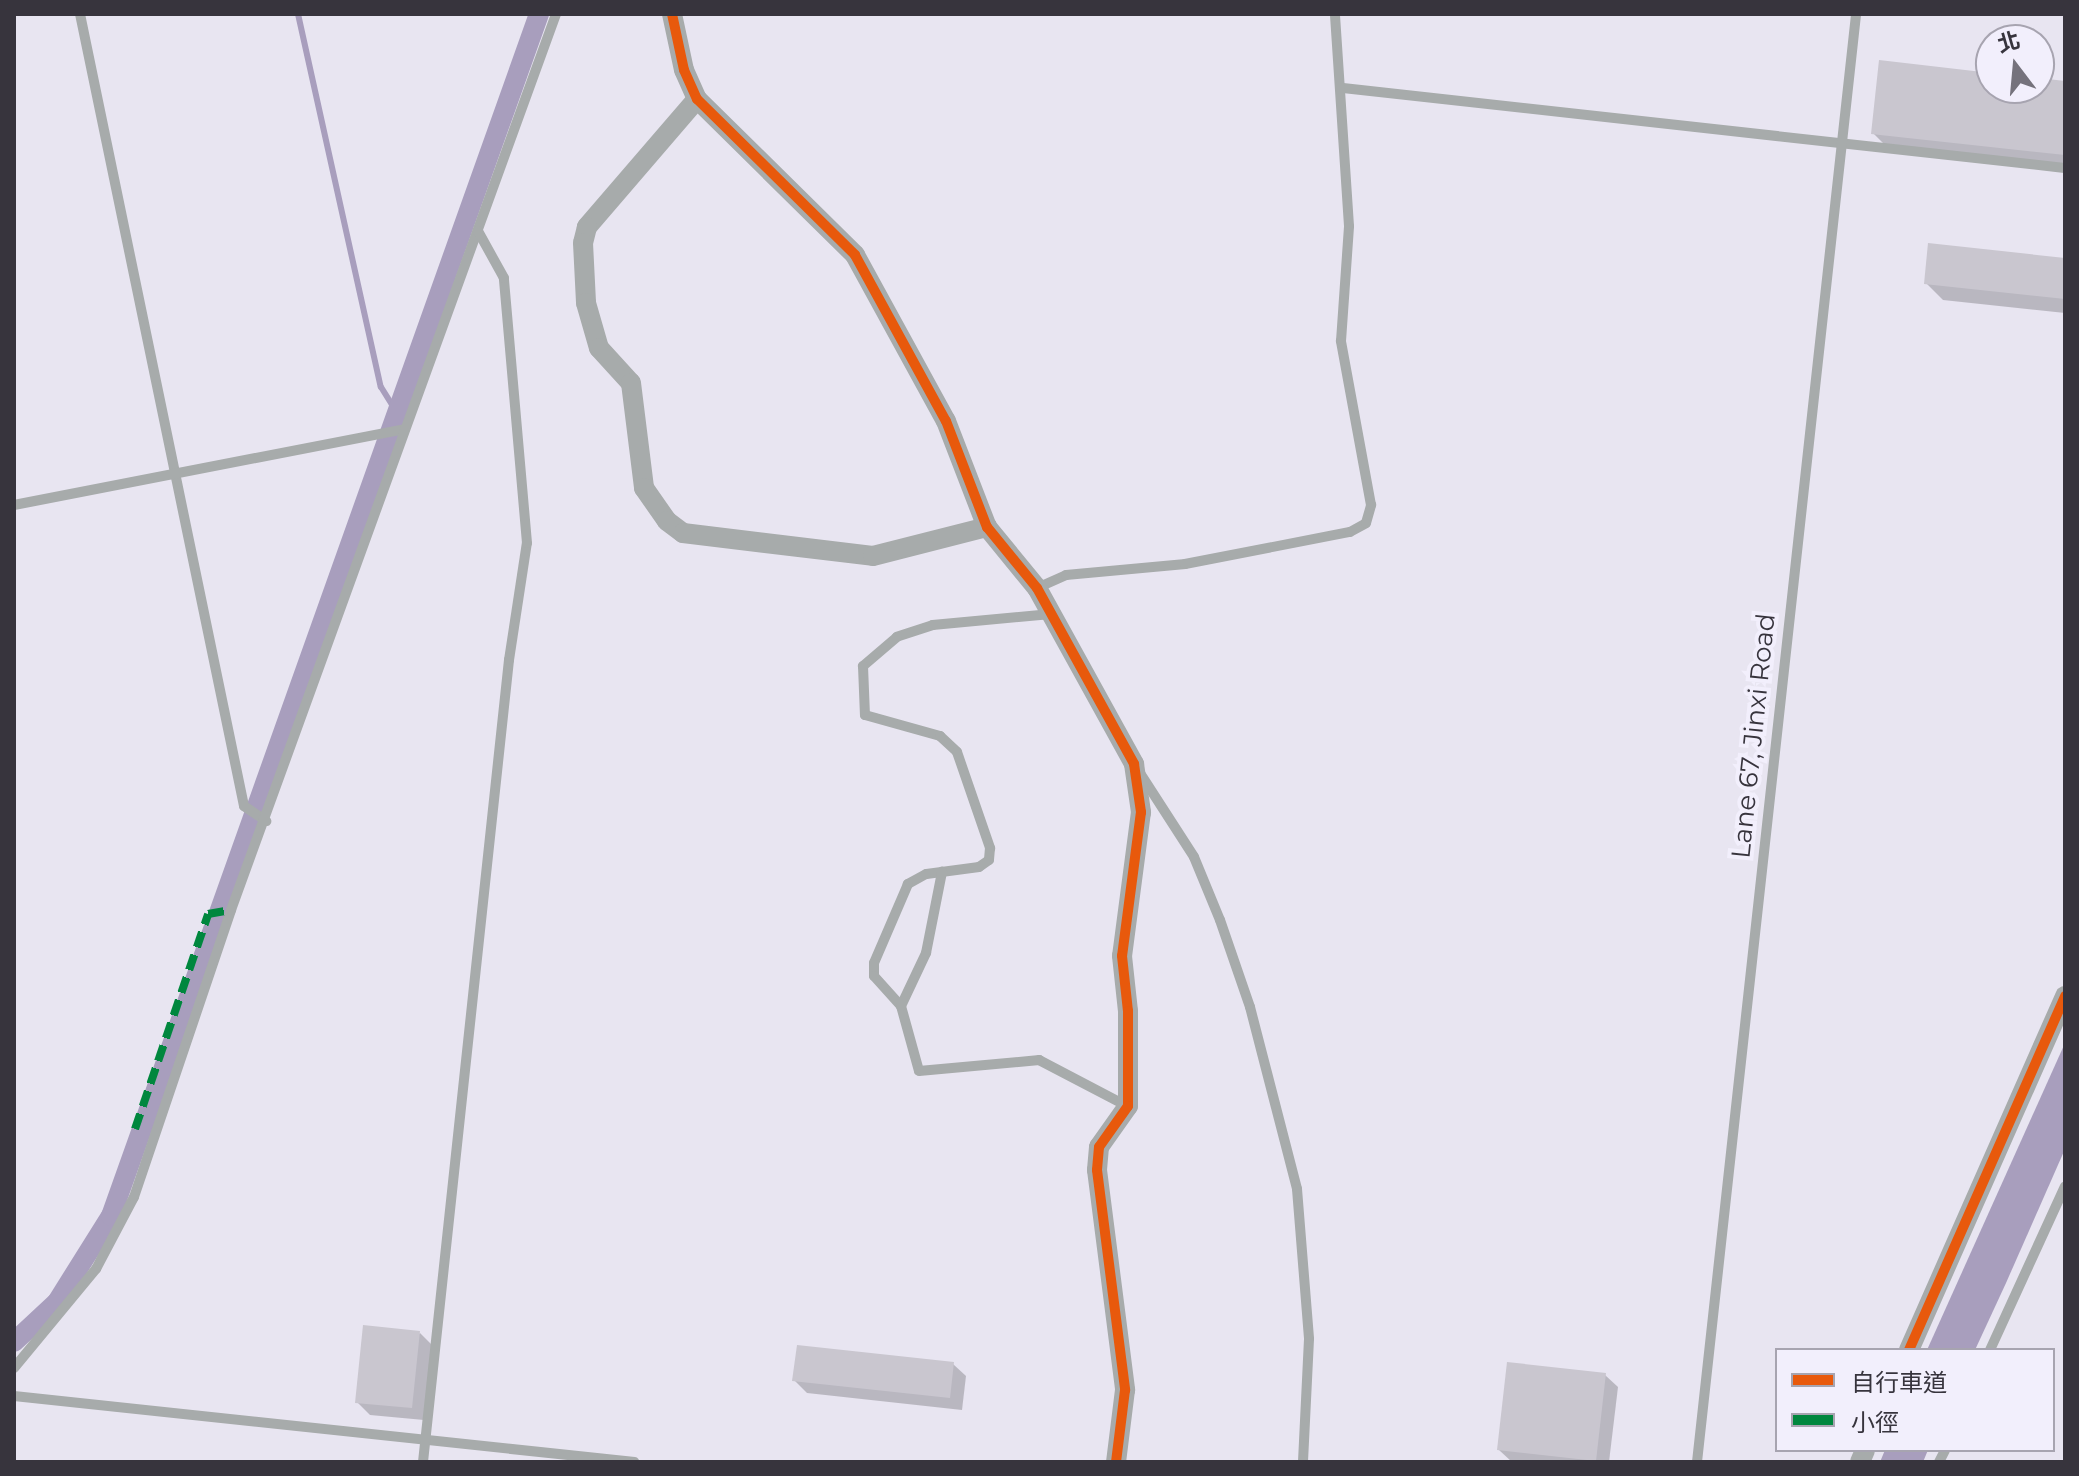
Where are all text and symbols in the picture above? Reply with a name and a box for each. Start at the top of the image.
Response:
north arrow [1975,24,2055,104]
text: 北 [1994,26,2023,58]
street label: Lane 67, Jinxi Road [1726,612,1782,860]
legend [1775,1348,2055,1452]
text: 自行車道 [1851,1368,1947,1397]
text: 小徑 [1851,1408,1899,1437]

